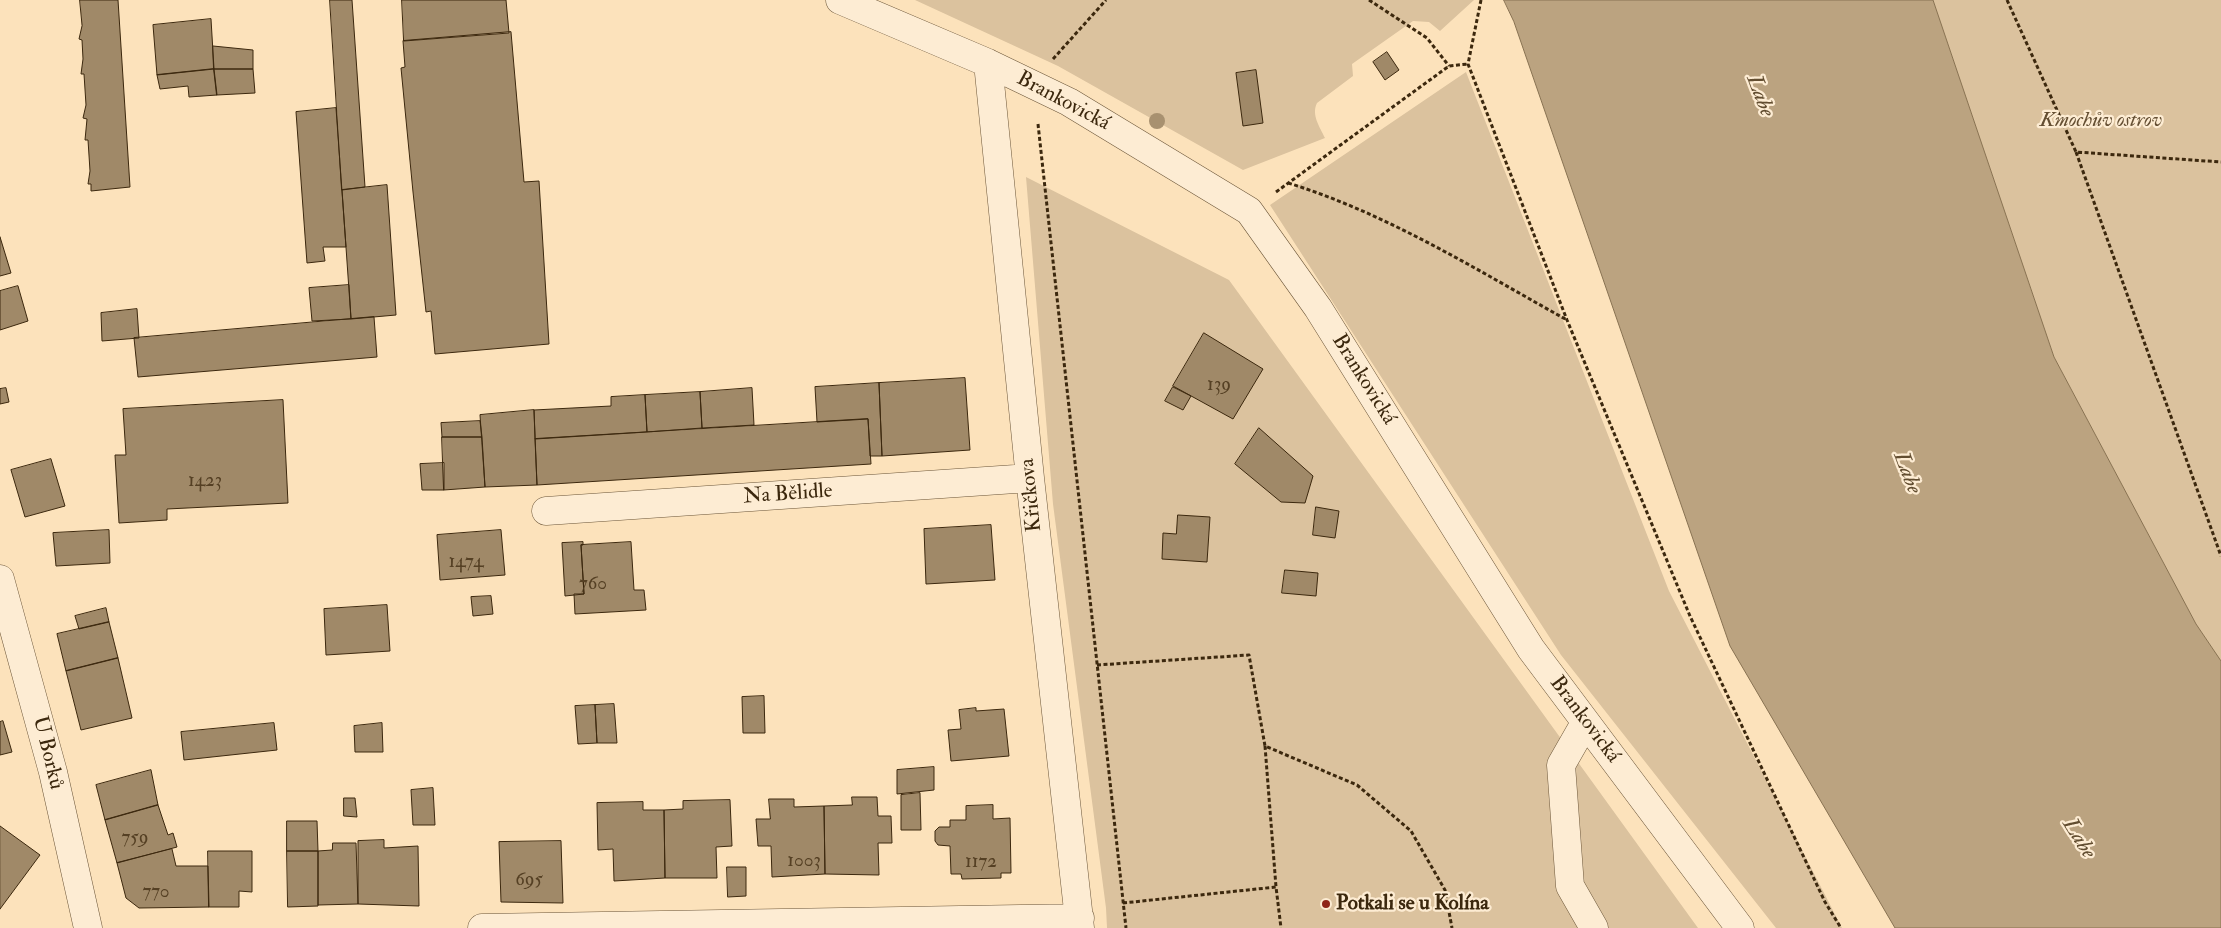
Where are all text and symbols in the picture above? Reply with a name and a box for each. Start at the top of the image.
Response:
street label: Brankovická [1012,67,1114,137]
water label: Labe [1739,71,1779,121]
park label: Kmochův ostrov [2040,108,2162,134]
street label: Brankovická [1325,330,1401,430]
house number: 139 [1207,375,1231,397]
water label: Labe [1886,448,1926,498]
street label: Křičkova [1016,457,1048,533]
house number: 1423 [188,471,222,493]
street label: Na Bělidle [743,479,833,511]
house number: 1474 [448,552,484,574]
house number: 760 [579,574,607,596]
street label: Brankovická [1543,672,1625,768]
street label: U Borků [26,714,68,792]
water label: Labe [2055,814,2101,864]
house number: 759 [122,828,148,850]
house number: 1003 [787,851,821,873]
house number: 1172 [965,852,997,874]
house number: 695 [515,870,543,892]
house number: 770 [142,882,170,904]
place label: Potkali se u Kolína [1336,891,1489,917]
marker: Potkali se u Kolína [1320,898,1332,910]

